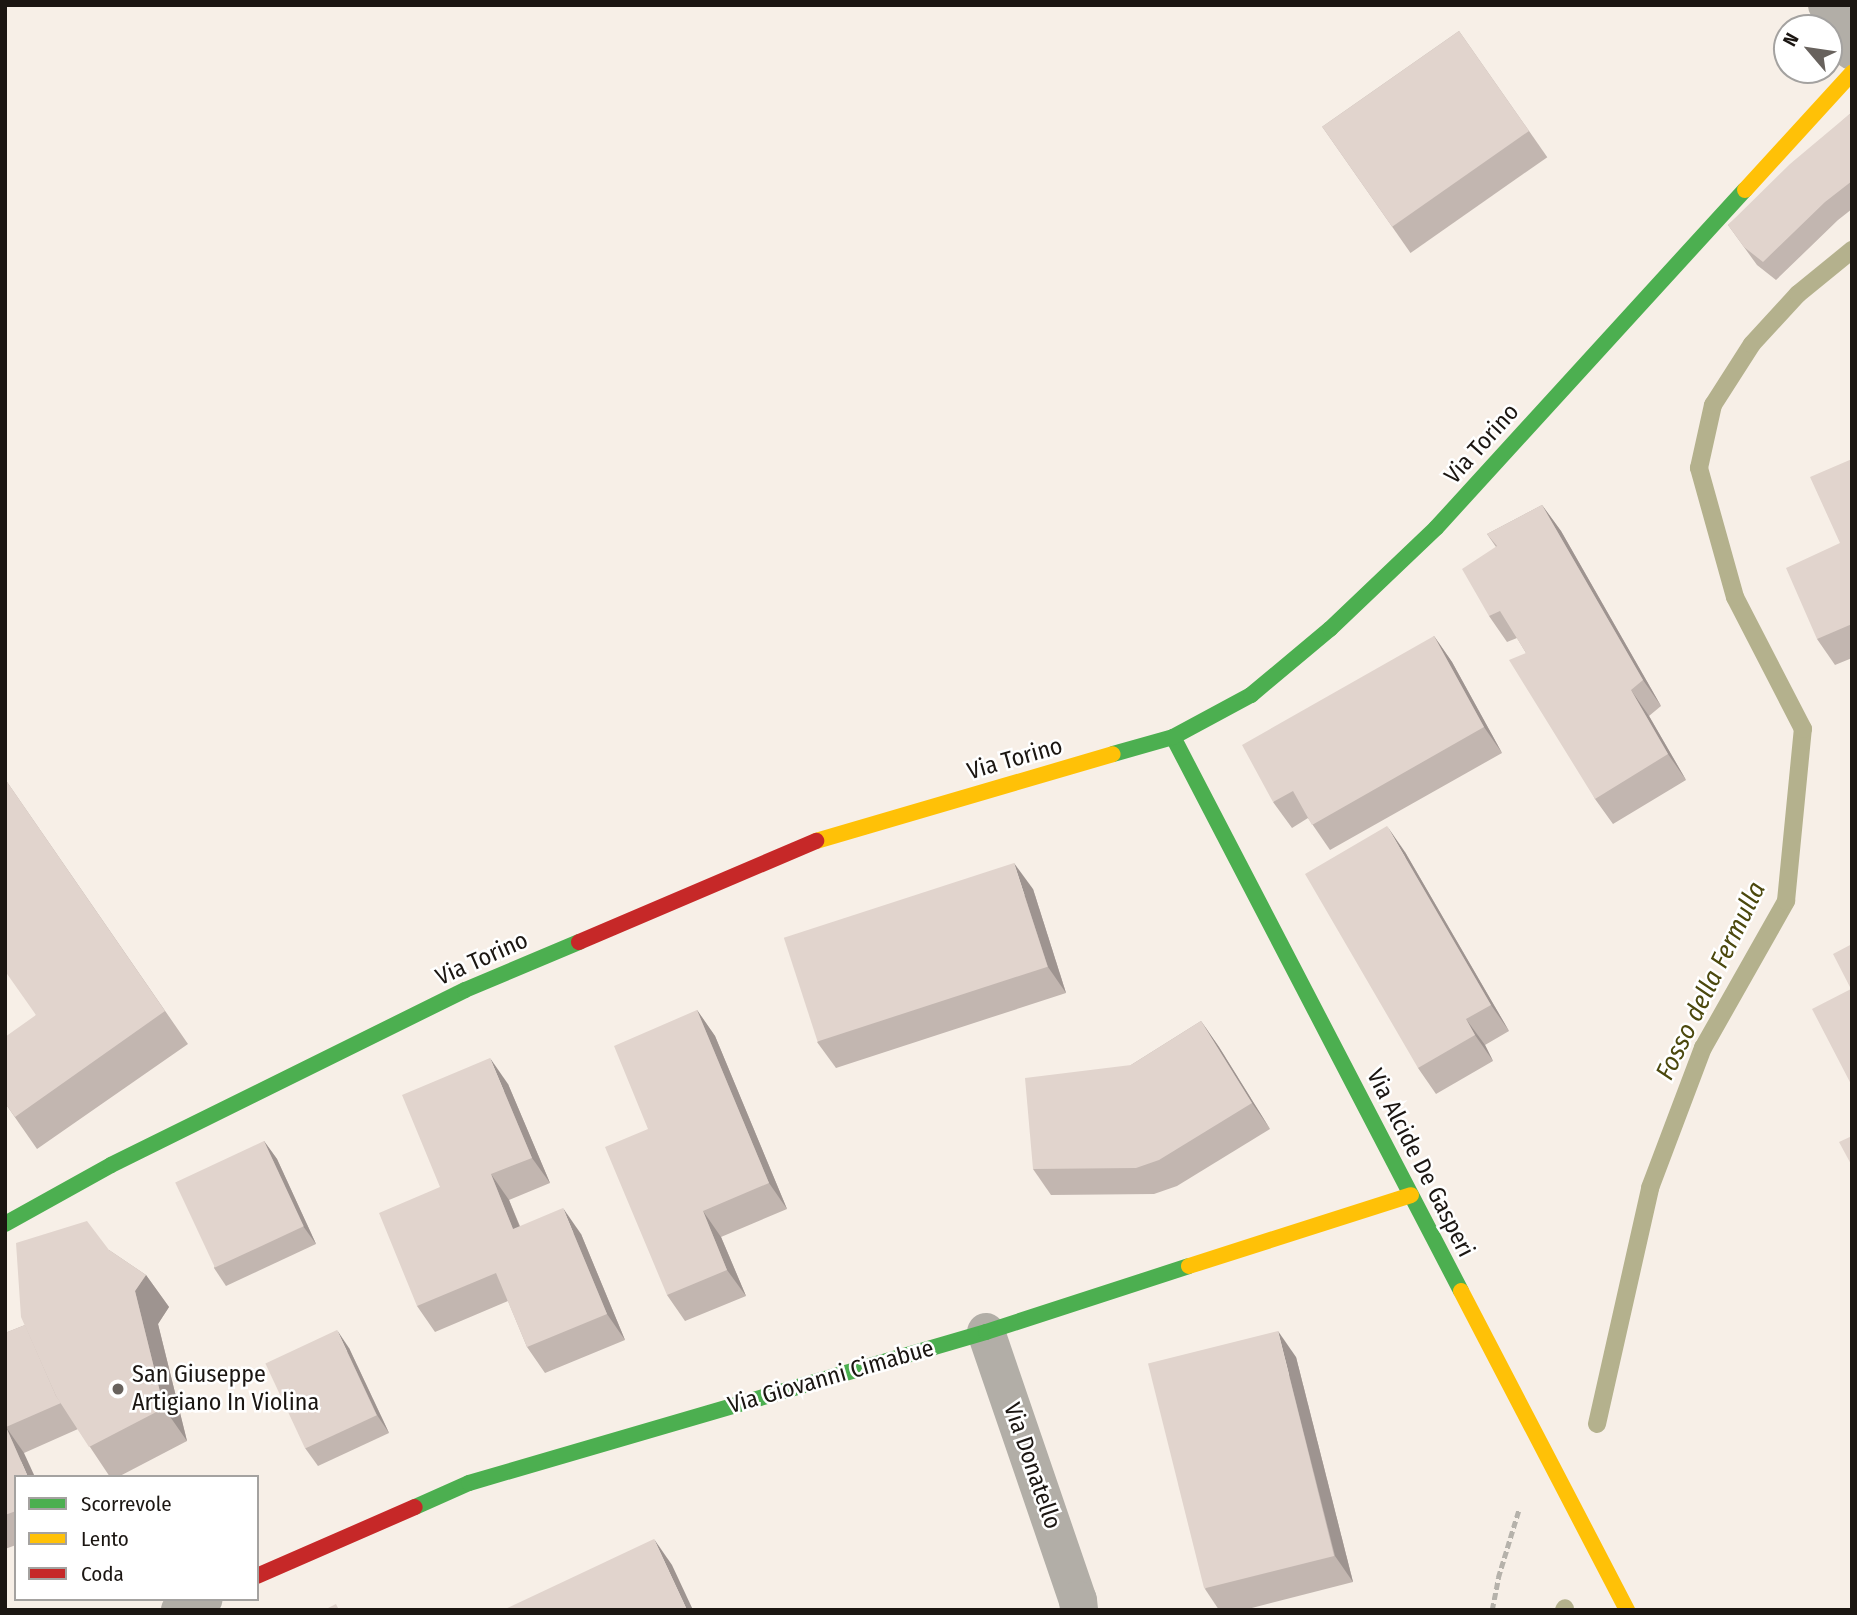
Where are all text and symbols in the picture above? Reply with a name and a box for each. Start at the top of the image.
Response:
north arrow [1773,14,1843,84]
text: N [1778,29,1804,50]
street label: Via Torino [1439,398,1525,490]
street label: Via Torino [964,732,1066,786]
water label: Fosso della Fermulla [1650,877,1772,1085]
street label: Via Torino [431,926,533,992]
street label: Via Alcide De Gasperi [1360,1064,1480,1262]
street label: Via Giovanni Cimabue [725,1334,937,1420]
place label: San Giuseppe Artigiano In Violina [132,1361,319,1417]
marker: San Giuseppe Artigiano In Violina [110,1381,126,1397]
street label: Via Donatello [997,1399,1067,1533]
legend [14,1475,259,1601]
text: Scorrevole [81,1491,172,1517]
text: Lento [81,1526,129,1552]
text: Coda [81,1561,124,1587]

